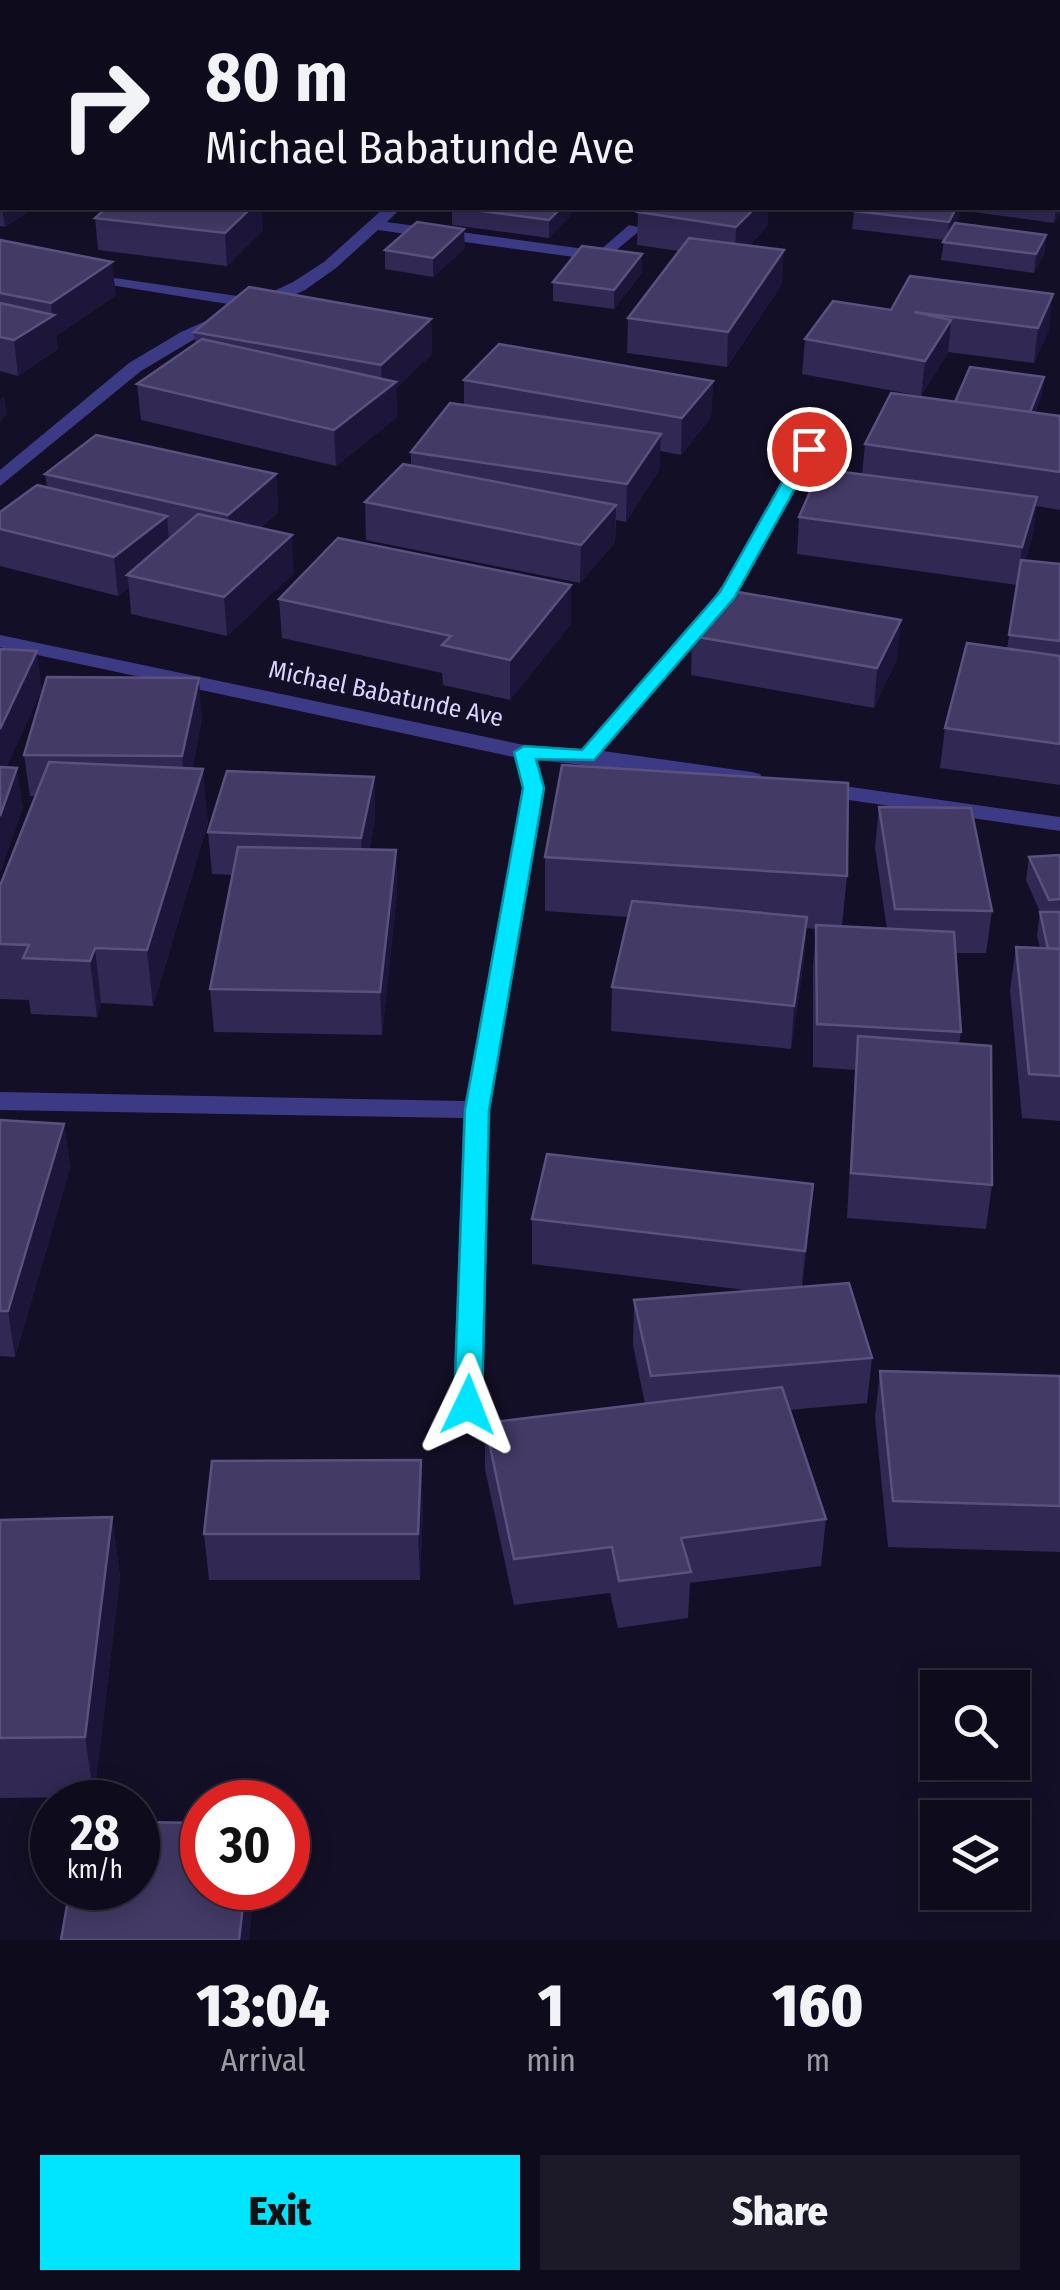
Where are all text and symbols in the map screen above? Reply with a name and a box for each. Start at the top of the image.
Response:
text: 80 m [205,36,348,120]
icon: right [40,40,170,170]
text: Michael Babatunde Ave [205,121,635,175]
pin [767,407,852,492]
icon: arrive [782,422,837,477]
street label: Michael Babatunde Ave [266,654,506,734]
position arrow [416,1353,520,1457]
map controls [920,1670,1030,1910]
button: search [920,1670,1030,1780]
speed limit sign: 30 [180,1780,310,1910]
button: layers [920,1800,1030,1910]
text: 28 [70,1803,120,1863]
text: km/h [67,1855,123,1885]
text: 13:04 [196,1970,330,2042]
text: 1 [538,1970,564,2042]
text: 160 [772,1970,863,2042]
text: Arrival [221,2041,306,2079]
text: min [526,2041,576,2079]
text: m [806,2041,830,2079]
button: Exit [40,2155,520,2270]
button: Share [540,2155,1020,2270]

